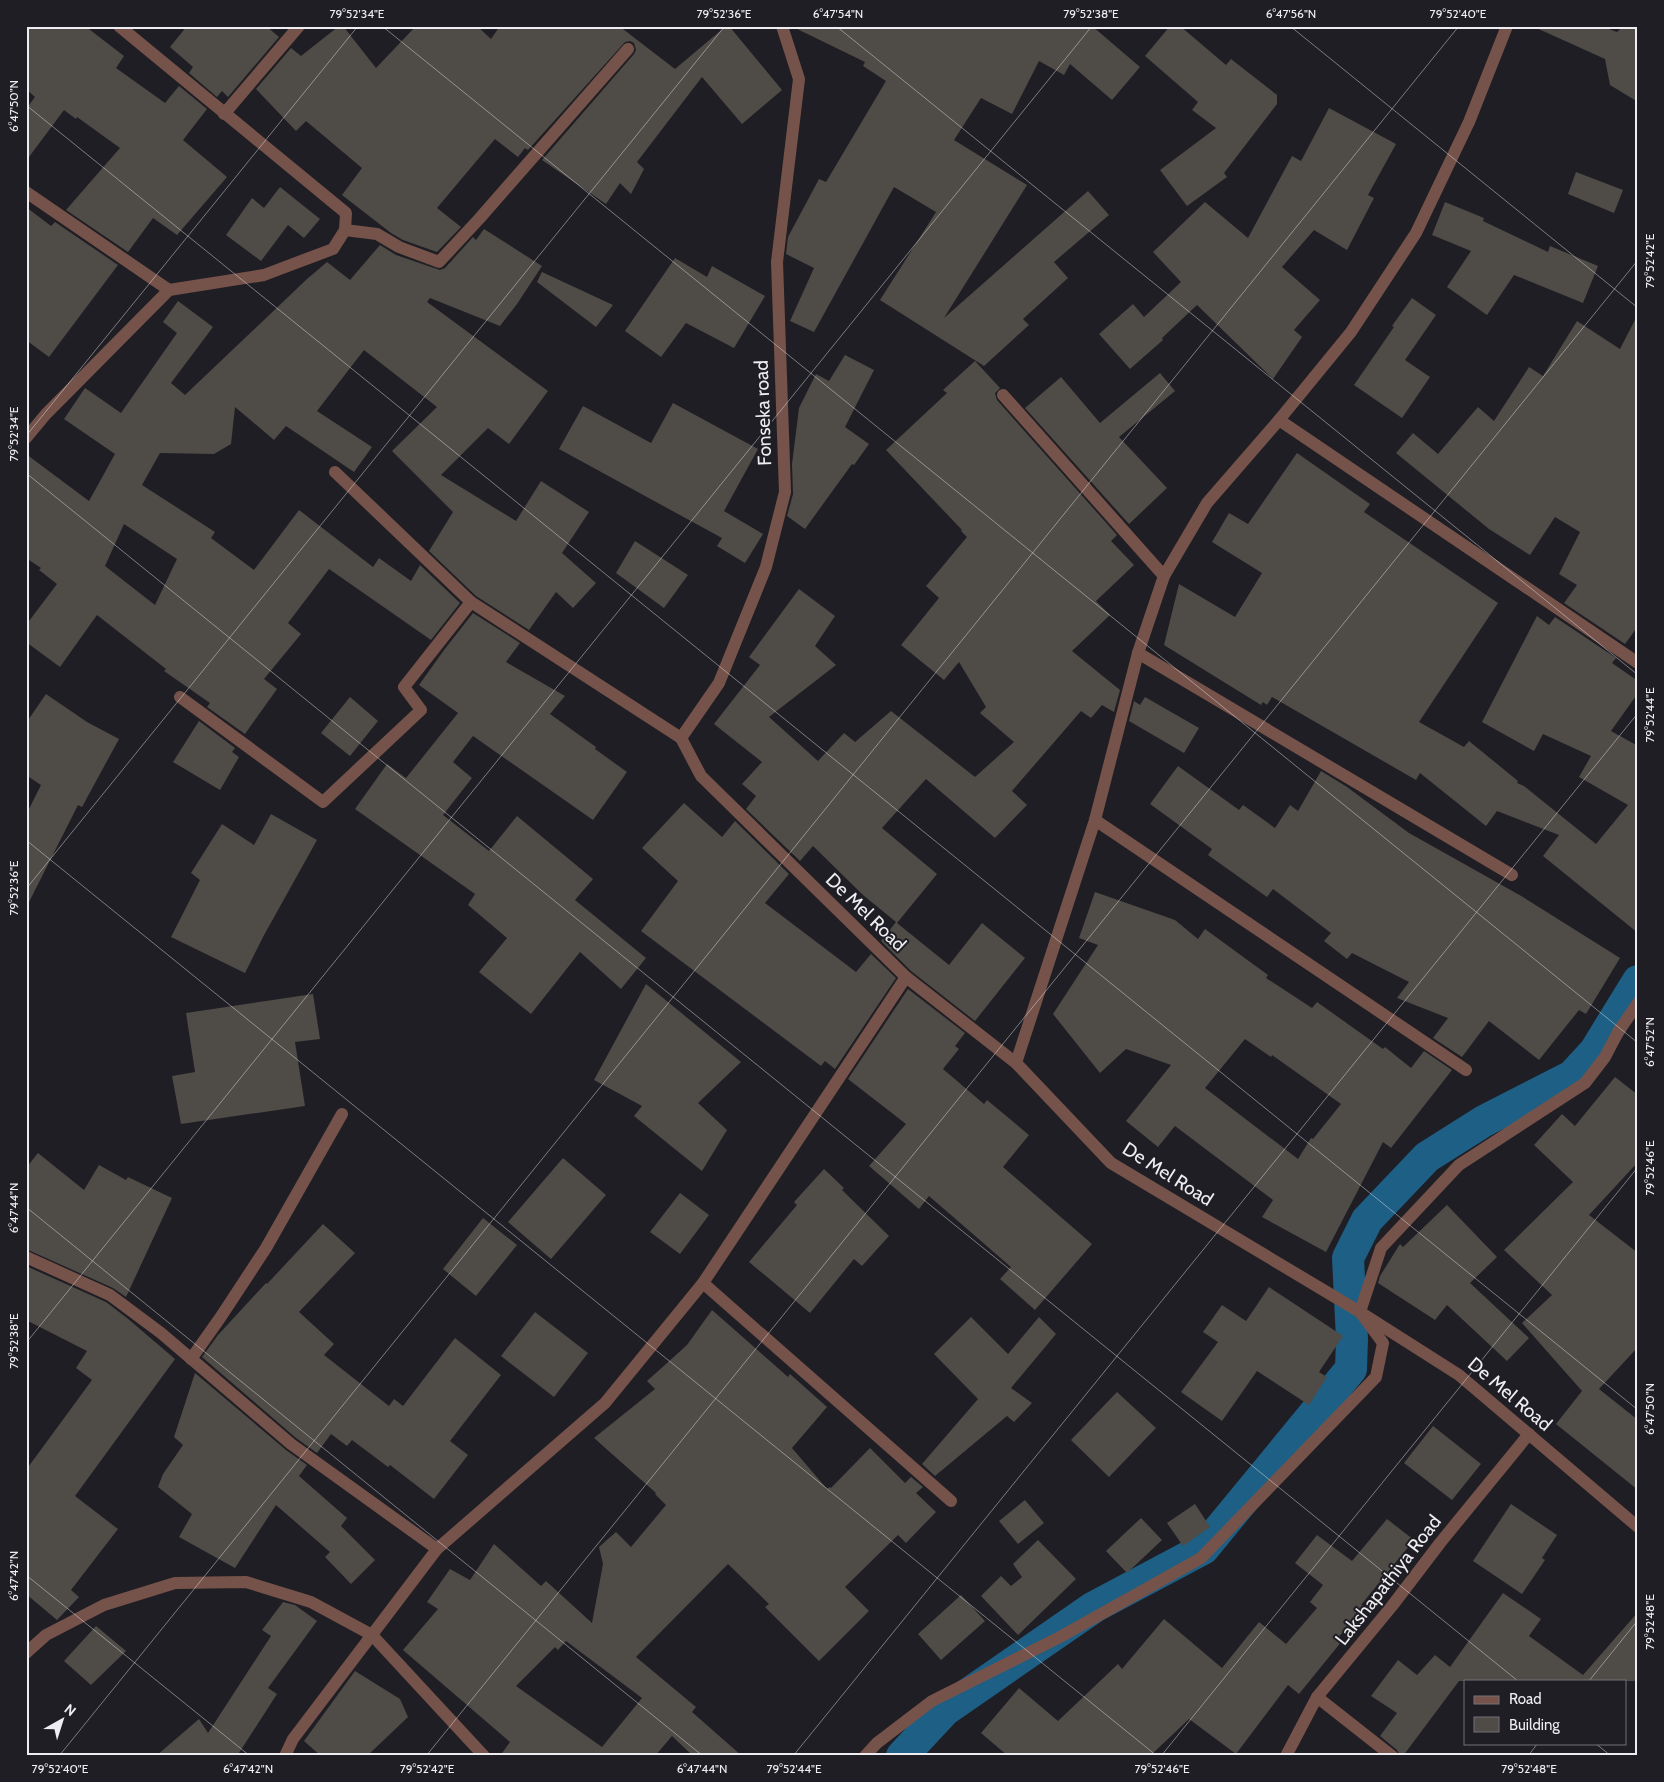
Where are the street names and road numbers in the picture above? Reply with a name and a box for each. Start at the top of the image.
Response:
street label: Fonseka road [750,360,776,466]
street label: De Mel Road [821,868,911,956]
street label: De Mel Road [1118,1137,1218,1211]
street label: De Mel Road [1463,1352,1557,1436]
street label: Lakshapathiya Road [1330,1510,1446,1650]

